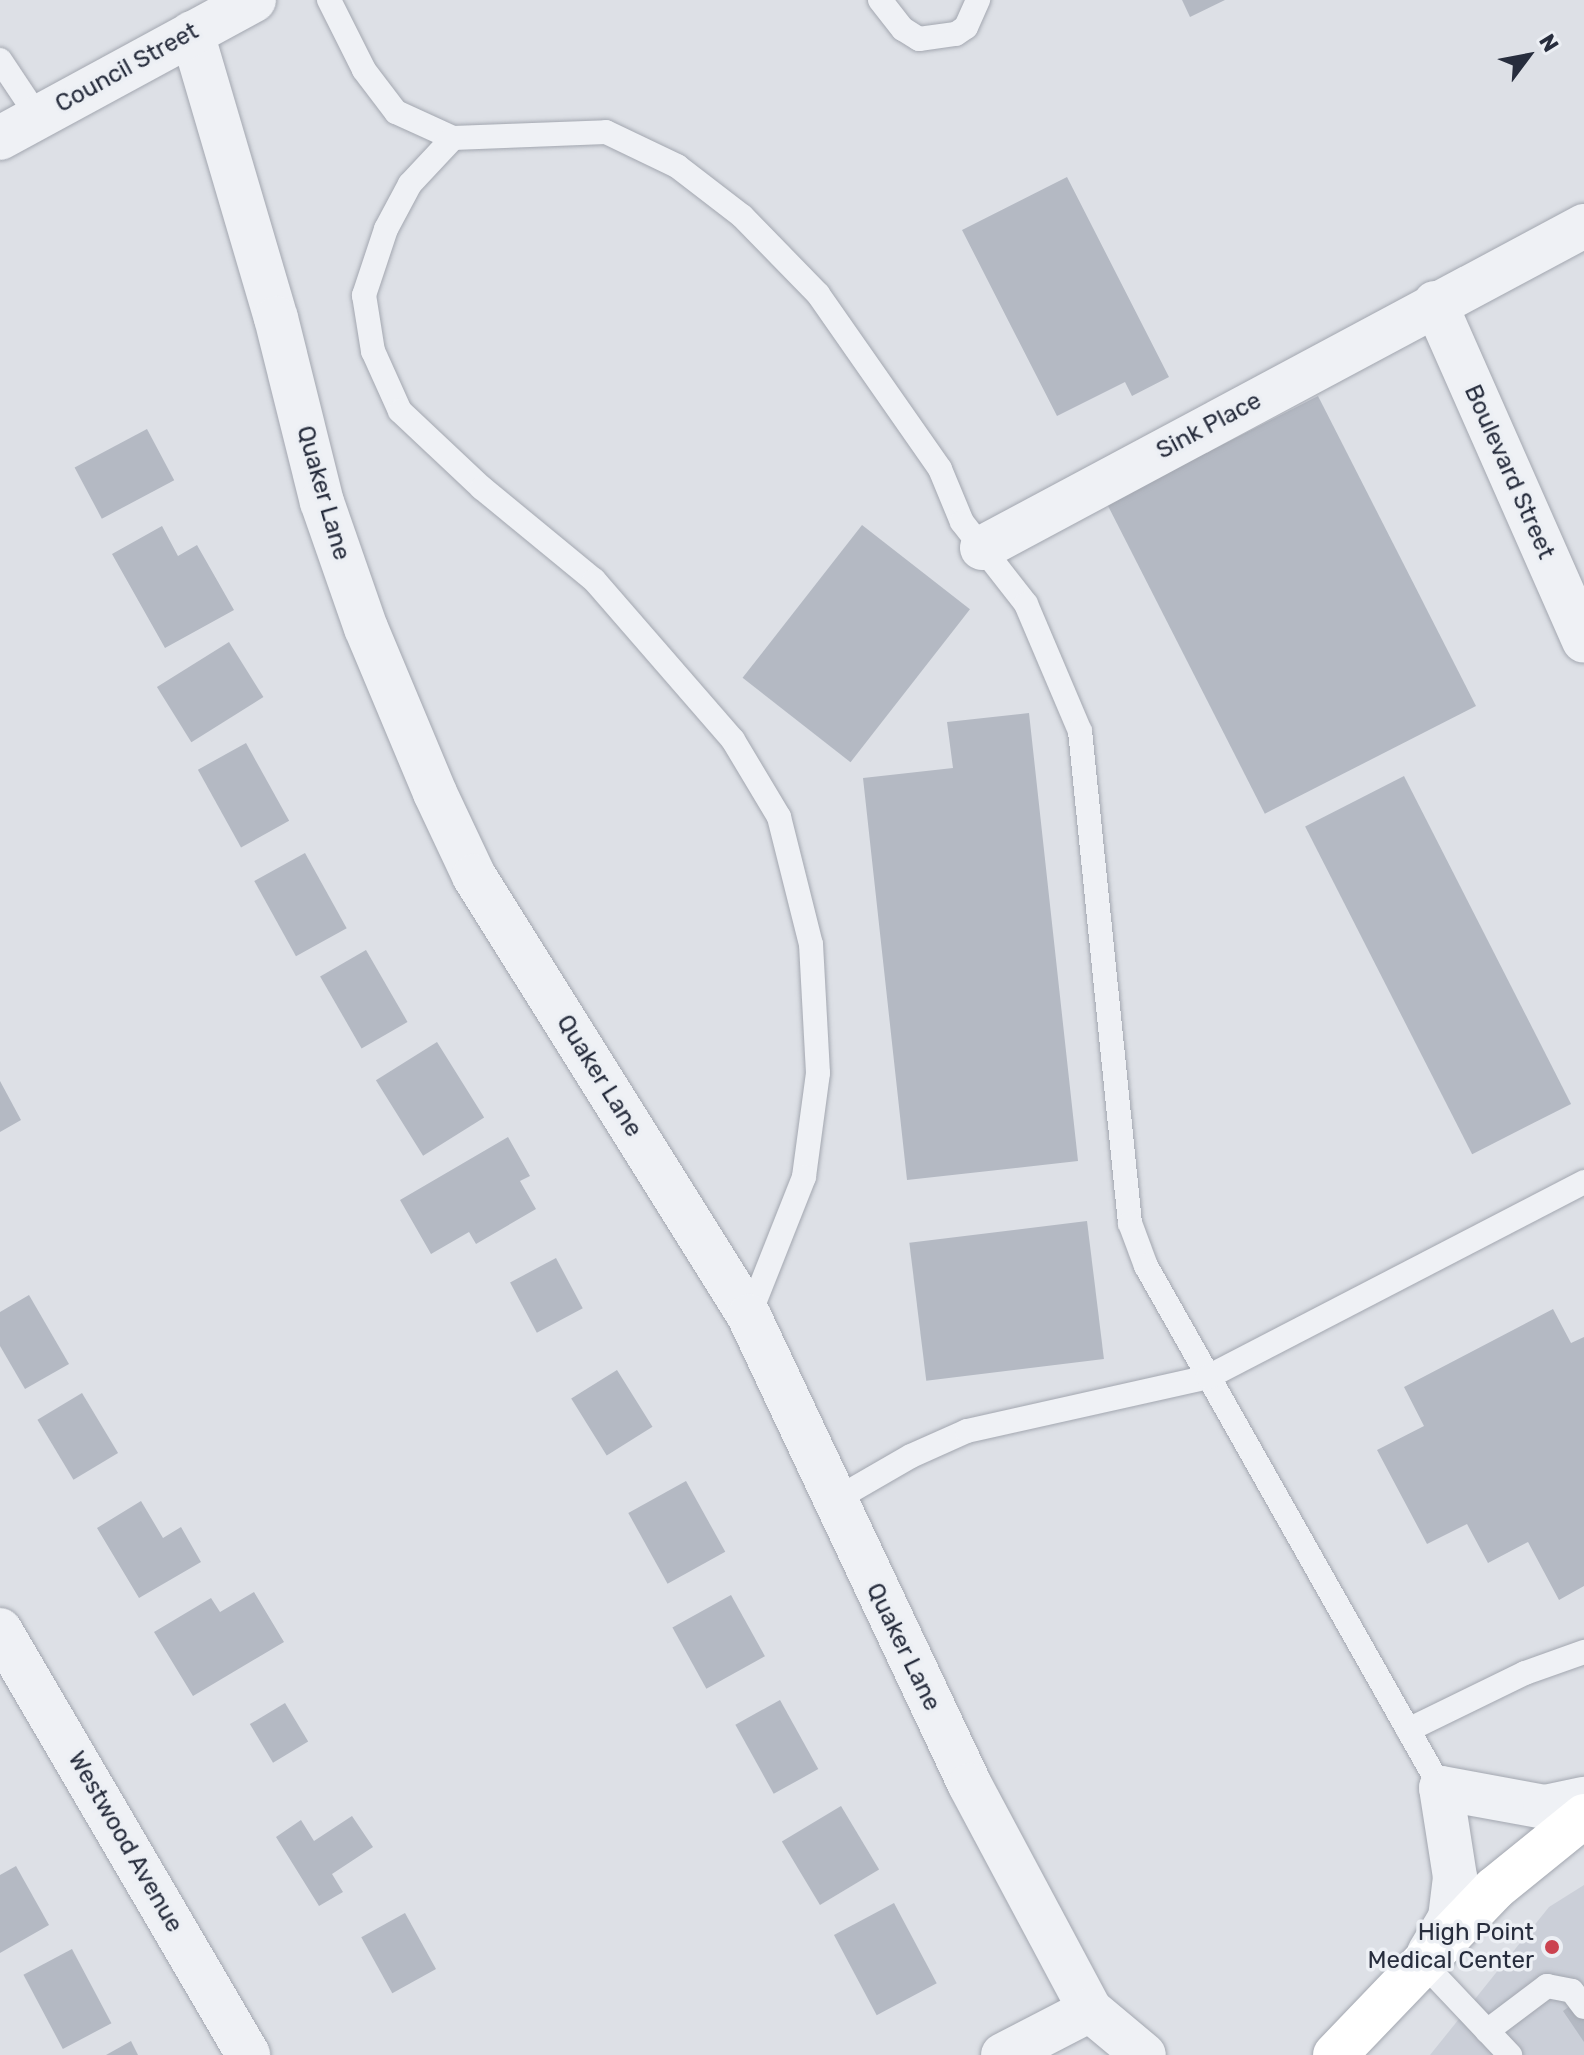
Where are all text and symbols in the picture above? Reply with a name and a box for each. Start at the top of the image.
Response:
north arrow [1488,16,1568,96]
street label: Council Street [51,17,203,119]
text: N [1533,29,1564,57]
street label: Boulevard Street [1458,380,1560,564]
street label: Sink Place [1152,386,1266,466]
street label: Quaker Lane [290,422,356,564]
street label: Quaker Lane [550,1009,648,1143]
street label: Quaker Lane [860,1578,946,1716]
street label: Westwood Avenue [61,1746,189,1938]
place label: High Point Medical Center [1367,1919,1534,1975]
marker: High Point Medical Center [1541,1936,1563,1958]

